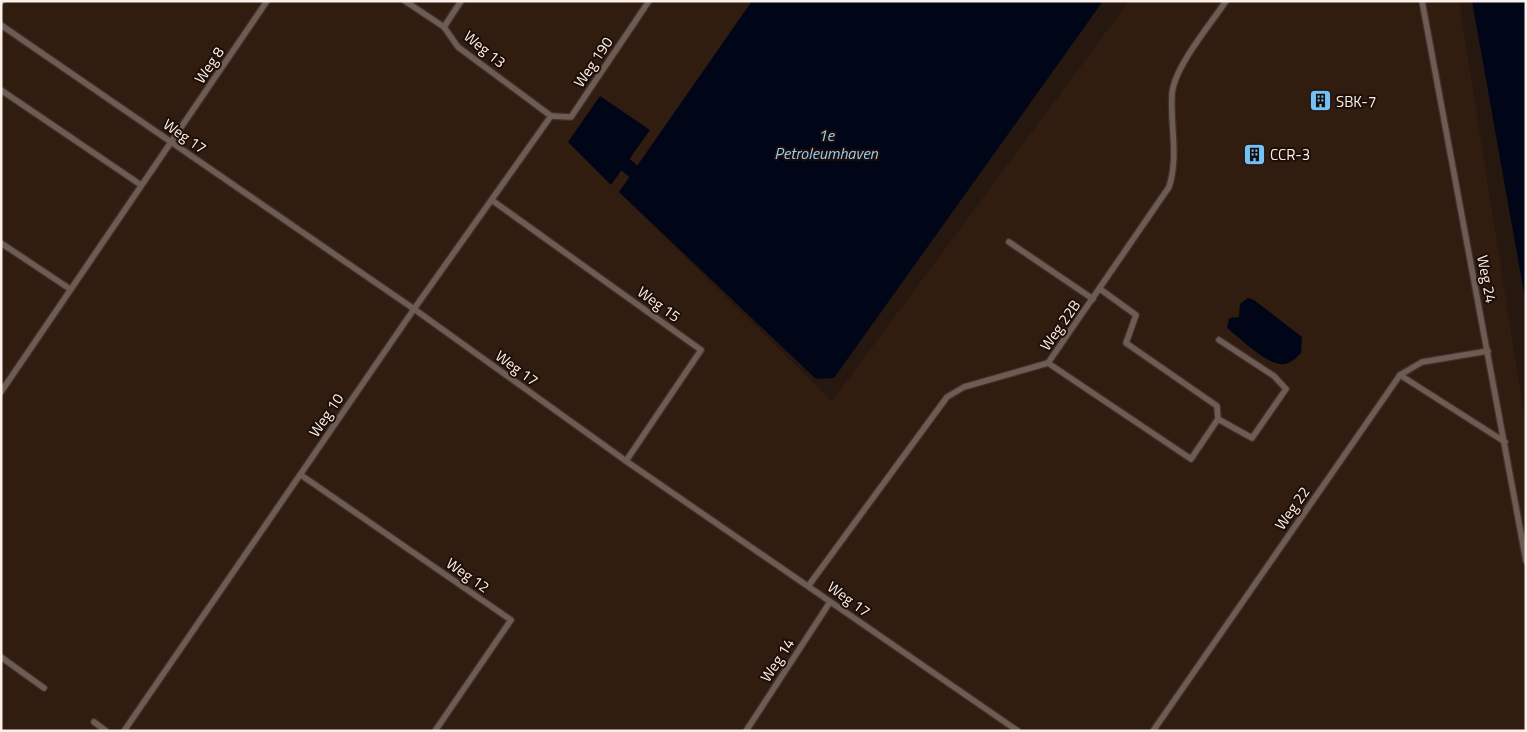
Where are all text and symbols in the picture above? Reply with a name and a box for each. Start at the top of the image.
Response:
street label: Weg 13 [459,25,511,73]
street label: Weg 190 [568,32,618,92]
street label: Weg 8 [188,42,230,88]
building icon: SBK-7 [1308,89,1332,113]
place label: SBK-7 [1336,90,1376,113]
street label: Weg 17 [159,113,211,159]
water label: 1e Petroleumhaven [774,123,879,165]
building icon: CCR-3 [1242,142,1266,166]
place label: CCR-3 [1270,143,1310,166]
street label: Weg 24 [1471,253,1503,305]
street label: Weg 15 [633,280,685,328]
street label: Weg 22B [1034,295,1086,355]
street label: Weg 17 [491,344,543,392]
street label: Weg 10 [303,389,349,441]
street label: Weg 22 [1269,482,1315,534]
street label: Weg 12 [442,552,494,598]
street label: Weg 17 [823,575,875,623]
street label: Weg 14 [754,633,800,687]

